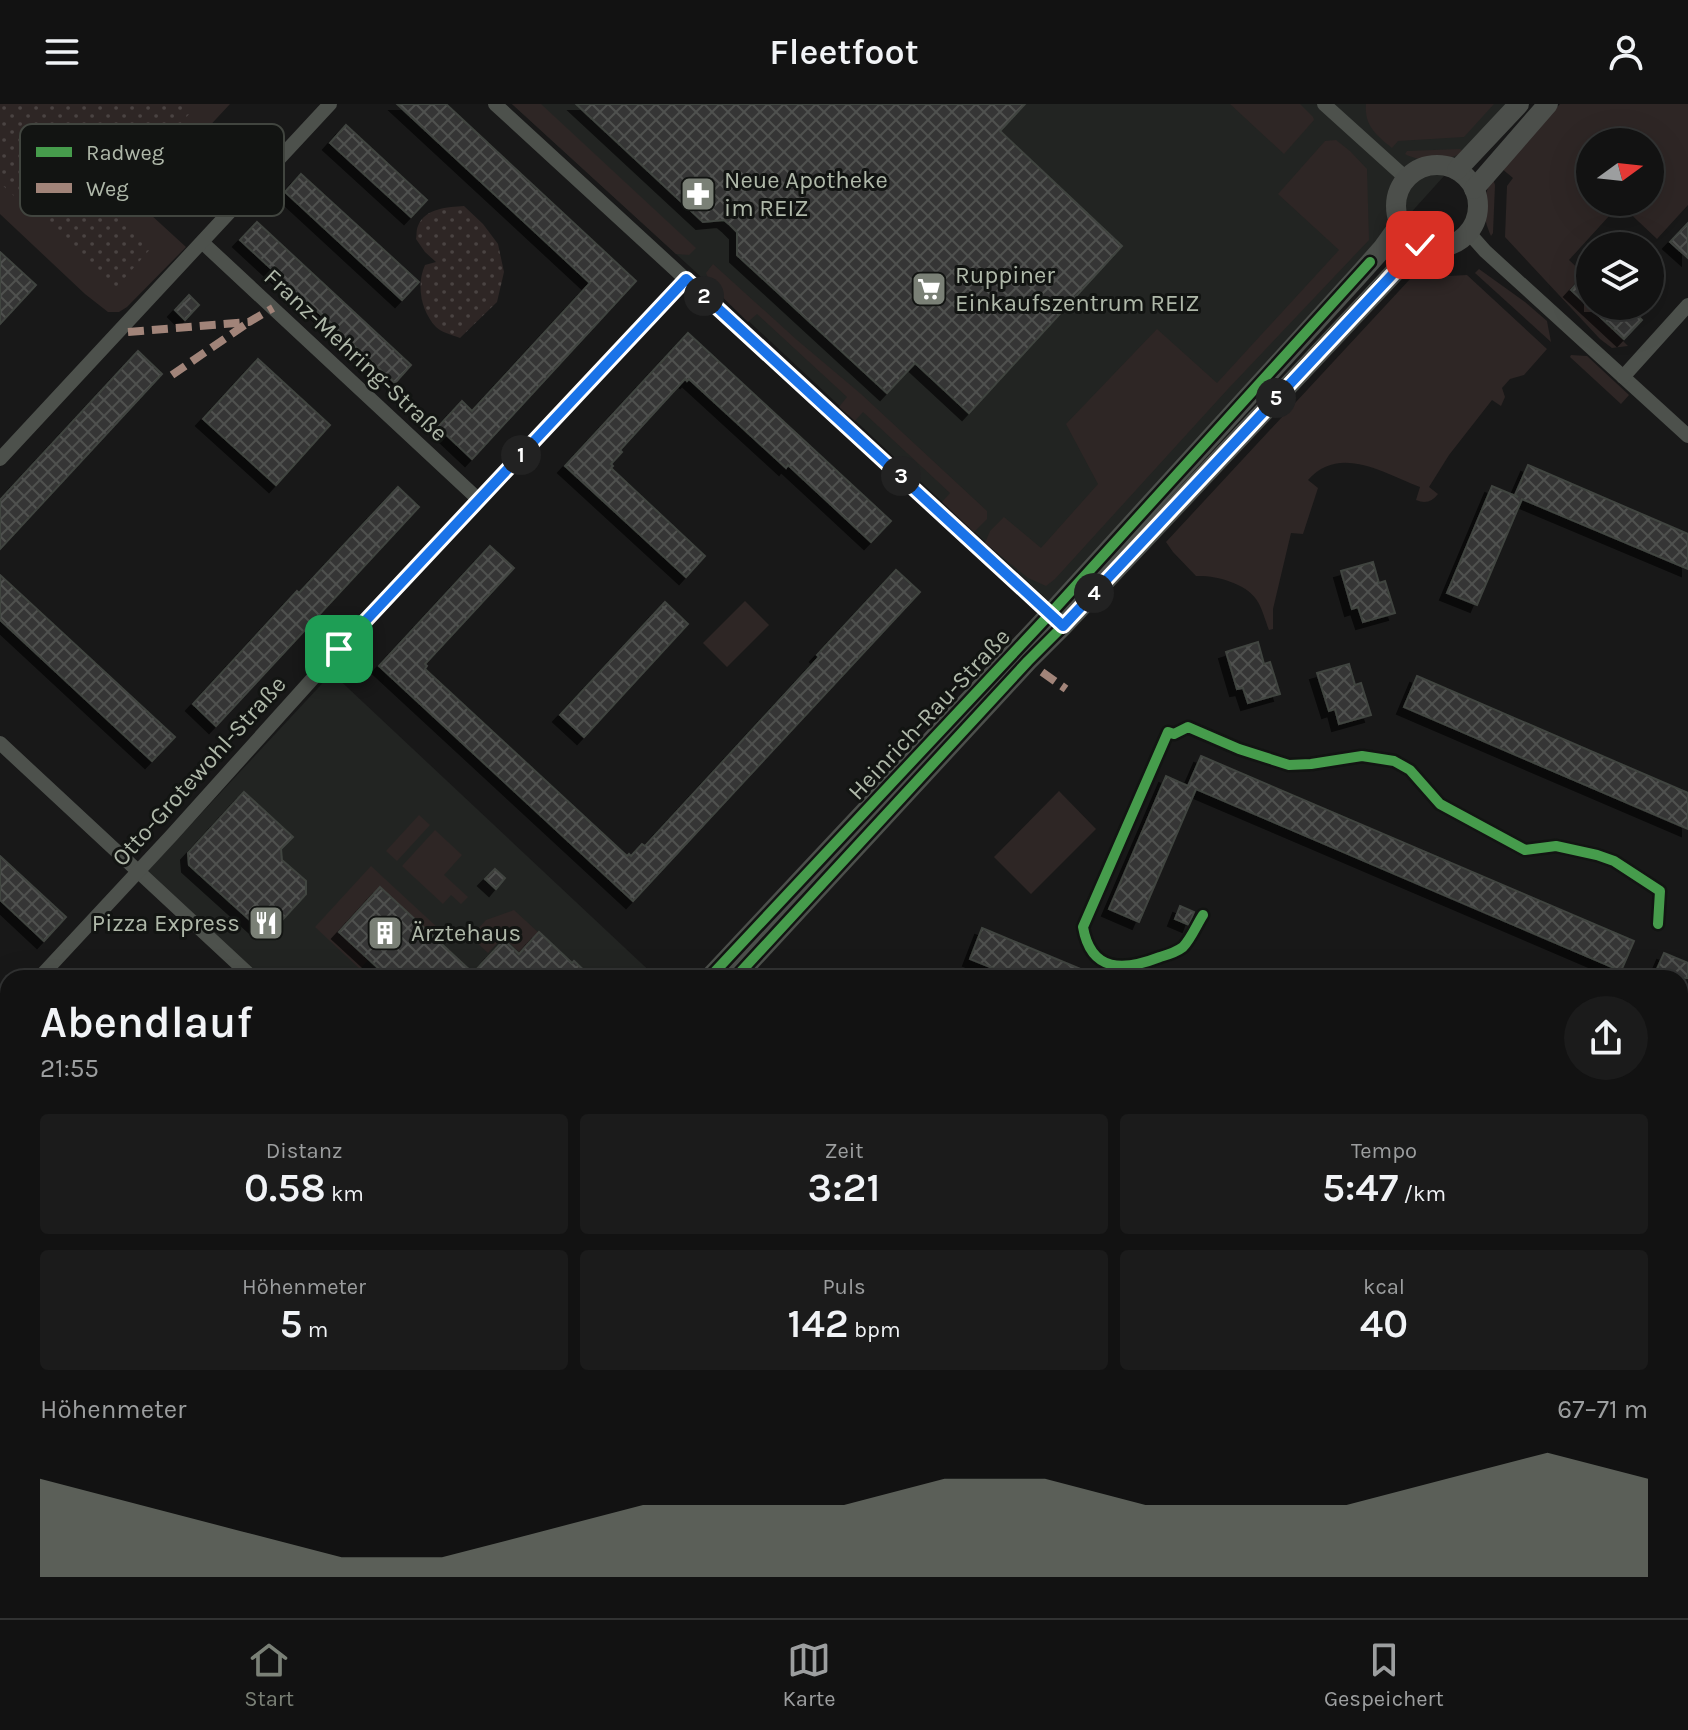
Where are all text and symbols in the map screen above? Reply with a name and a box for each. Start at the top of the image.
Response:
icon: menu [40,30,84,74]
icon: person [1604,30,1648,74]
text: Fleetfoot [769,31,919,73]
legend [20,124,284,216]
north arrow [1576,128,1664,216]
map controls [1576,128,1664,320]
text: Radweg [86,140,165,166]
place label: Neue Apotheke im REIZ [724,166,888,222]
pharmacy icon: Neue Apotheke im REIZ [679,175,717,213]
text: Weg [86,176,129,202]
pin [1386,211,1454,279]
icon: check [1398,223,1442,267]
button: layers [1576,232,1664,320]
place label: Ruppiner Einkaufszentrum REIZ [955,261,1199,317]
street label: Franz-Mehring-Straße [259,263,453,447]
supermarket icon: Ruppiner Einkaufszentrum REIZ [910,270,948,308]
pin: 2 [684,276,724,316]
text: 2 [697,283,711,309]
pin: 5 [1256,378,1296,418]
text: 5 [1270,385,1282,411]
pin: 1 [501,435,541,475]
text: 1 [517,442,525,468]
pin: 3 [881,456,921,496]
text: 3 [894,463,908,489]
pin: 4 [1074,573,1114,613]
text: 4 [1087,580,1101,606]
pin [305,615,373,683]
street label: Heinrich-Rau-Straße [842,622,1016,806]
icon: arrive [317,627,361,671]
street label: Otto-Grotewohl-Straße [106,670,292,872]
restaurant icon: Pizza Express [247,904,285,942]
place label: Pizza Express [92,909,240,937]
building icon: Ärztehaus [366,914,404,952]
place label: Ärztehaus [411,919,521,947]
button: share [1564,996,1648,1080]
text: Abendlauf [40,997,252,1048]
text: 21:55 [40,1053,99,1084]
text: Distanz [266,1138,342,1164]
text: Zeit [824,1138,864,1164]
text: Tempo [1351,1138,1417,1164]
text: 0.58 [244,1164,326,1211]
text: 3:21 [808,1164,880,1211]
text: 5:47 [1322,1164,1398,1211]
text: km [326,1181,364,1207]
text: /km [1398,1181,1446,1207]
text: Höhenmeter [242,1274,366,1300]
text: Puls [822,1274,866,1300]
text: kcal [1363,1274,1405,1300]
text: 5 [280,1300,303,1347]
text: 142 [787,1300,849,1347]
text: 40 [1360,1300,1408,1347]
text: m [303,1317,328,1343]
text: bpm [849,1317,901,1343]
text: Höhenmeter [40,1394,187,1425]
text: 67–71 m [1557,1394,1648,1425]
tab: Start [244,1638,294,1712]
tab: Karte [783,1638,836,1712]
tab: Gespeichert [1324,1638,1444,1712]

